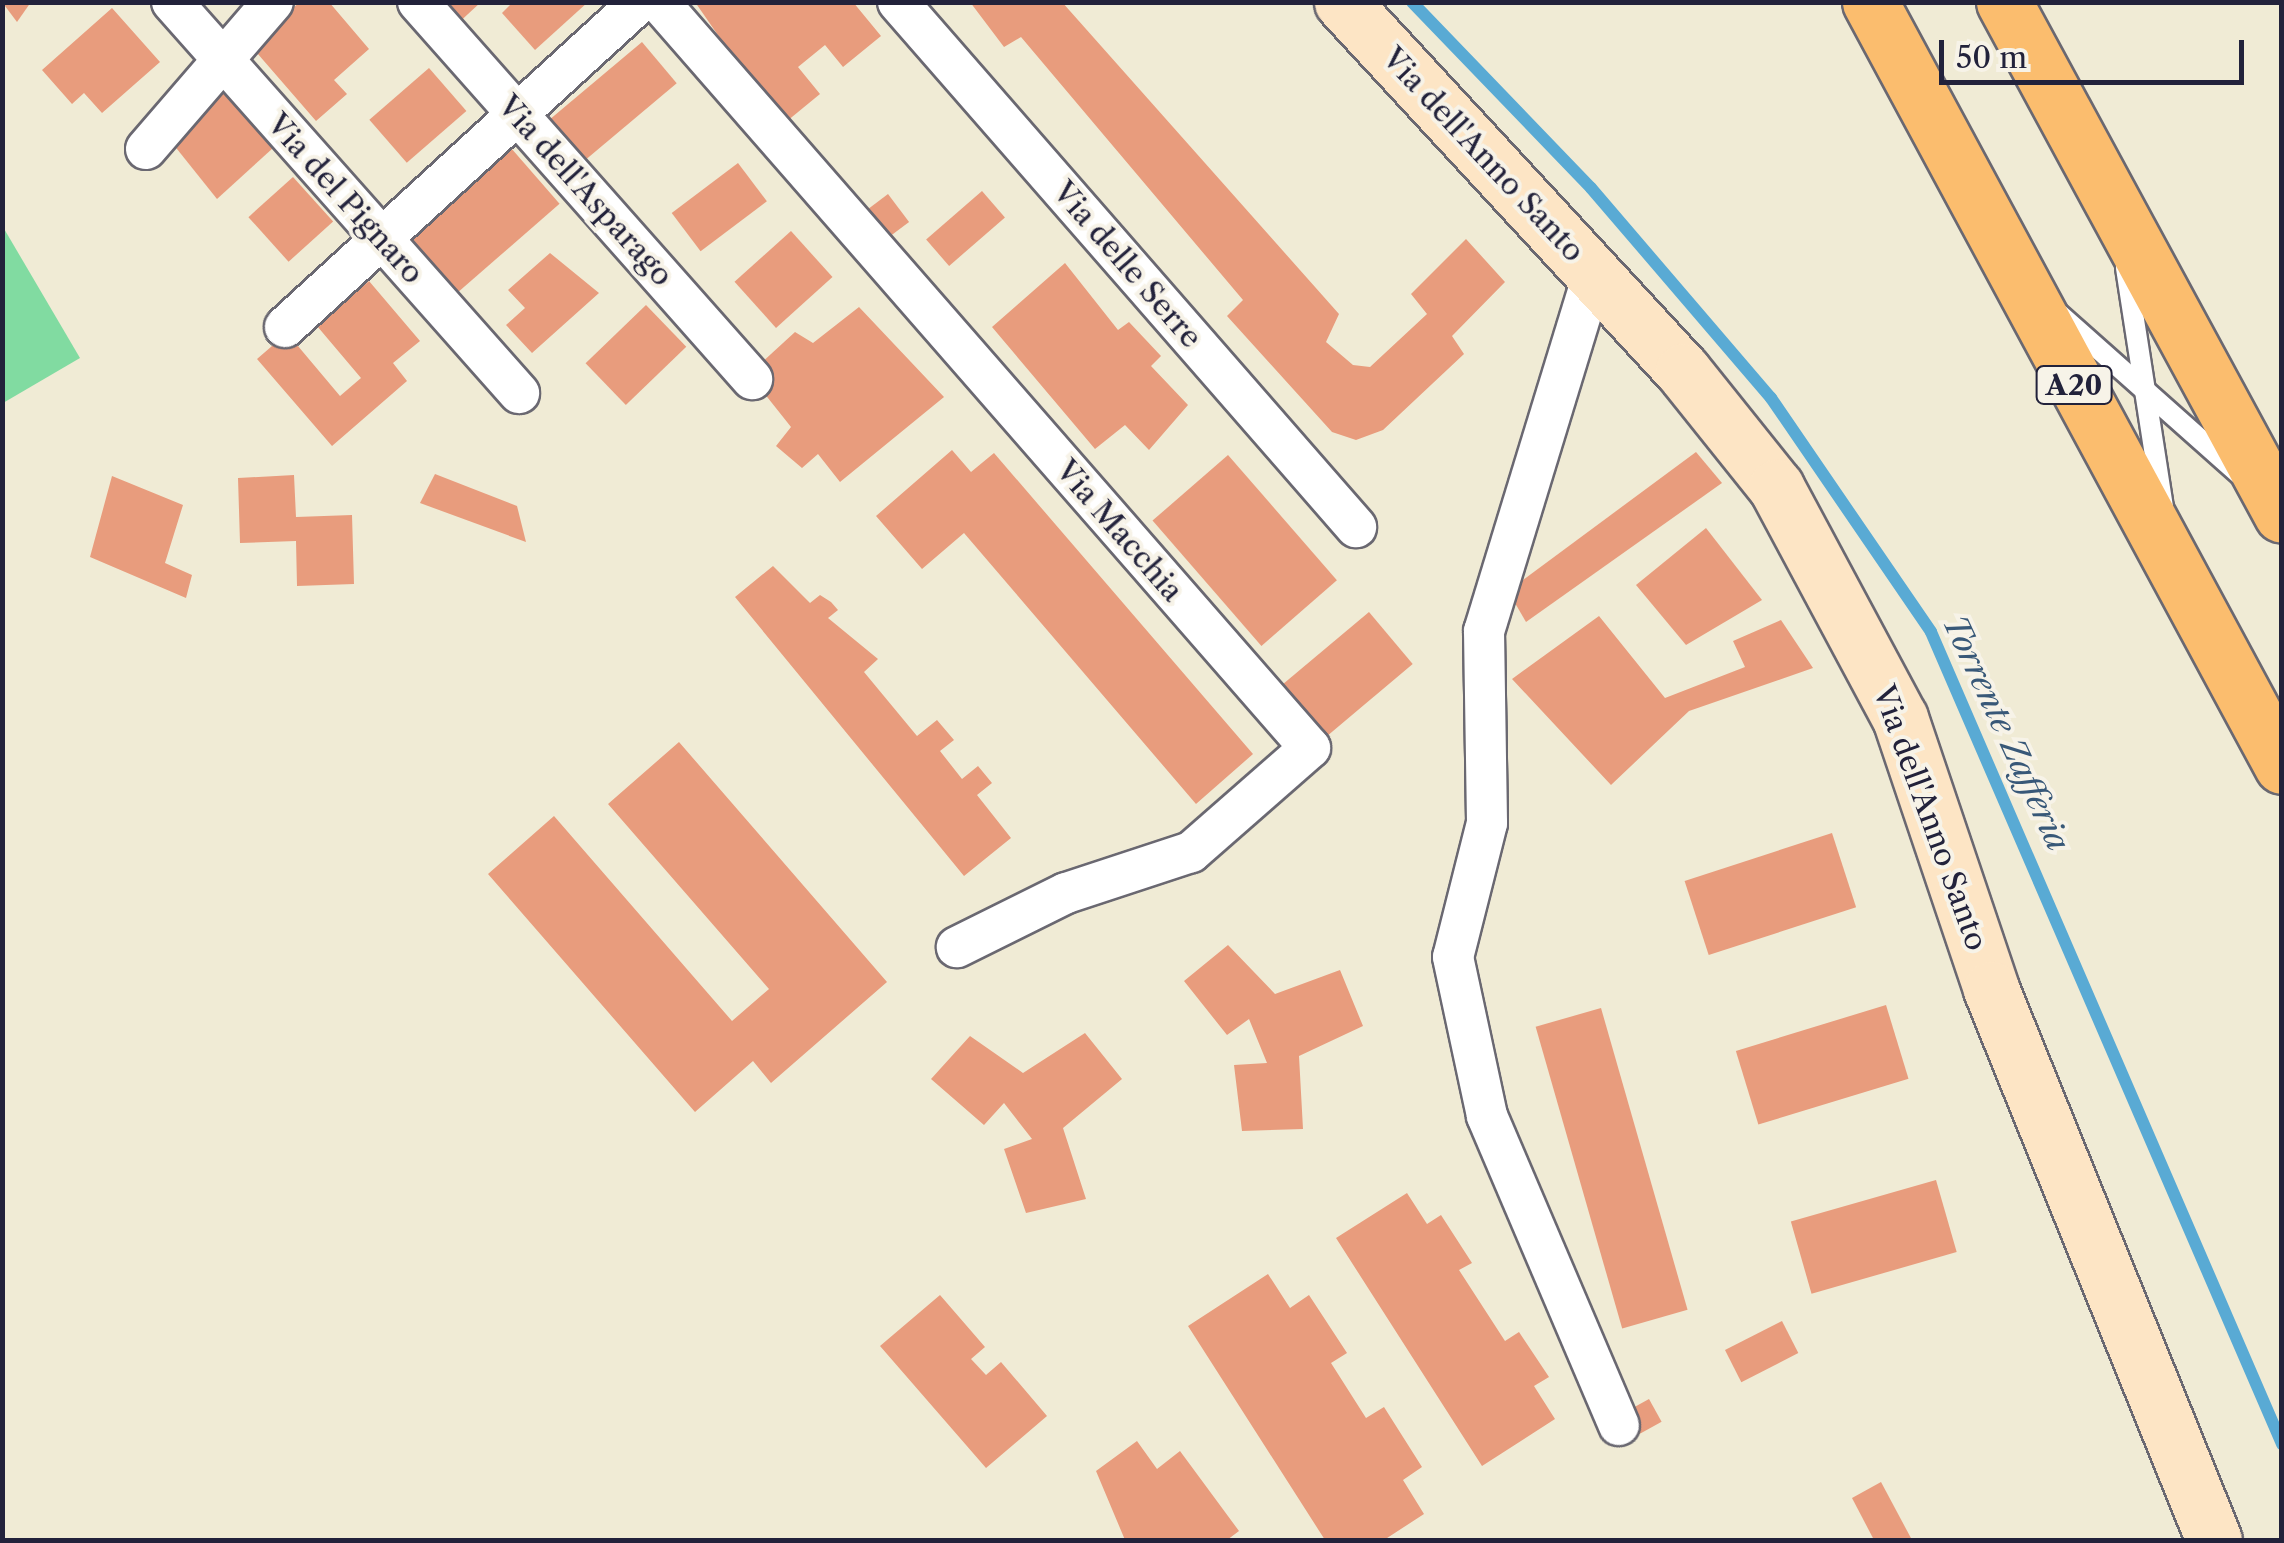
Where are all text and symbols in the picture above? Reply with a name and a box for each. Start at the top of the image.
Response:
scale bar [1944,20,2249,82]
text: 50 m [1956,39,2027,76]
street label: Via dell'Anno Santo [1374,40,1592,270]
street label: Via dell'Asparago [490,88,680,294]
street label: Via del Pignaro [259,106,431,292]
street label: Via delle Serre [1045,174,1209,356]
road number: A20 [2034,362,2114,408]
street label: Via Macchia [1048,453,1190,609]
water label: Torrente Zafferia [1935,609,2077,857]
street label: Via dell'Anno Santo [1865,680,1995,956]

